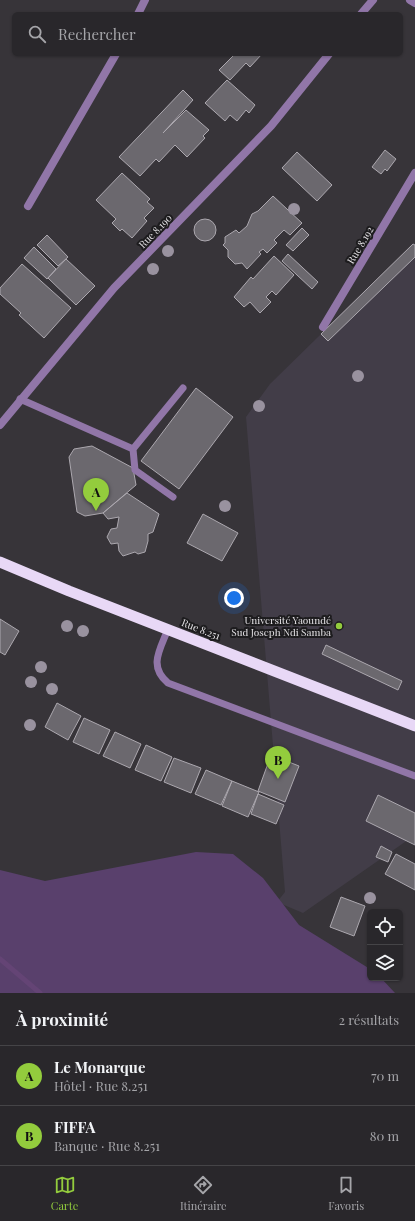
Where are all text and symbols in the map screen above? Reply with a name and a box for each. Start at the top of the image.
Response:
search box [12,12,403,56]
icon: search [26,23,48,45]
text: Rechercher [58,24,136,44]
street label: Rue 8.190 [135,211,175,251]
street label: Rue 8.192 [343,224,377,266]
pin: A [83,478,109,511]
your location [224,588,244,608]
place label: Université Yaoundé Sud Joseph Ndi Samba [231,613,331,639]
street label: Rue 8.251 [180,615,223,643]
marker: Université Yaoundé Sud Joseph Ndi Samba [334,621,344,631]
pin: B [265,746,291,779]
map controls [367,909,403,981]
button: locate [367,909,403,945]
button: layers [367,945,403,981]
text: À proximité [16,1008,108,1030]
text: 2 résultats [339,1011,399,1028]
text: Le Monarque [54,1057,146,1077]
text: A [25,1067,33,1084]
text: 70 m [371,1067,399,1084]
text: Hôtel · Rue 8.251 [54,1077,148,1094]
text: FIFFA [54,1117,95,1137]
text: B [25,1127,33,1144]
text: 80 m [370,1127,399,1144]
text: Banque · Rue 8.251 [54,1137,160,1154]
tab: Carte [51,1174,78,1213]
tab: Itinéraire [180,1174,227,1213]
tab: Favoris [328,1174,364,1213]

